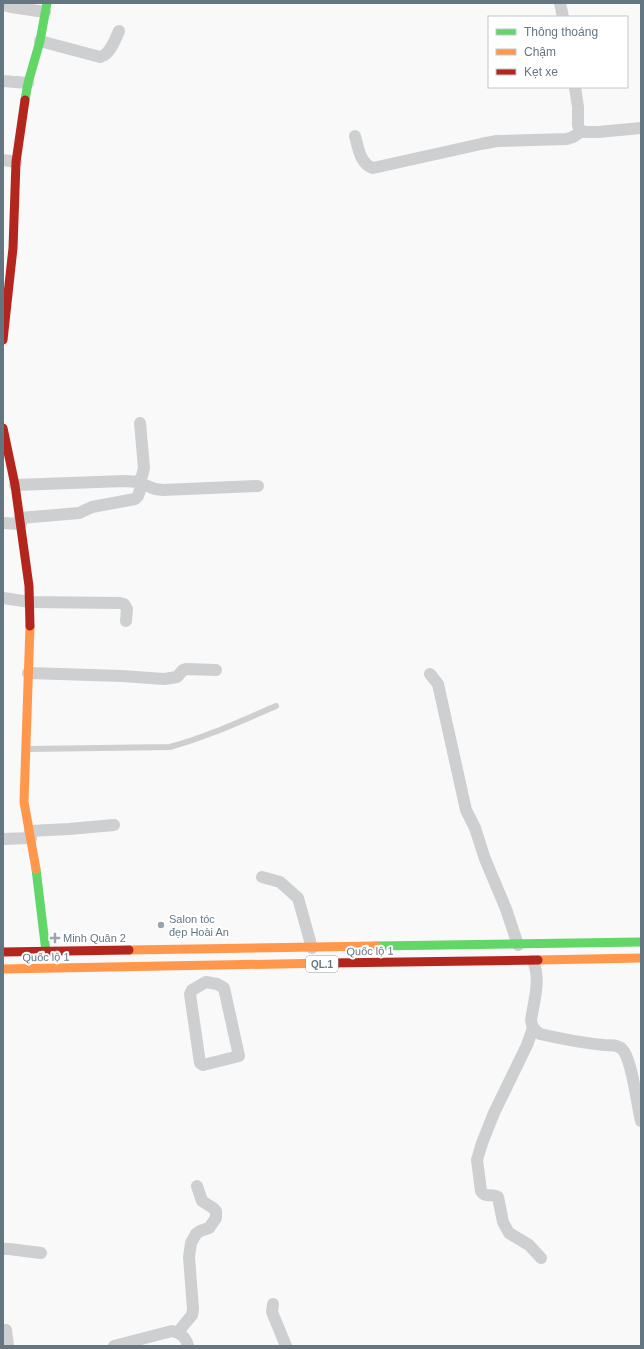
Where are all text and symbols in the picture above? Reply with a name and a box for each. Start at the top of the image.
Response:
legend [488,16,628,88]
text: Thông thoáng [524,25,598,39]
text: Chậm [524,45,556,59]
text: Kẹt xe [524,65,558,79]
place label: Salon tóc đẹp Hoài An [169,913,229,938]
marker: Salon tóc đẹp Hoài An [156,920,166,930]
place label: Minh Quân 2 [63,932,126,944]
marker: Minh Quân 2 [50,933,60,943]
street label: Quốc lộ 1 [346,945,394,957]
street label: Quốc lộ 1 [22,951,70,963]
road number: QL.1 [306,956,338,972]

